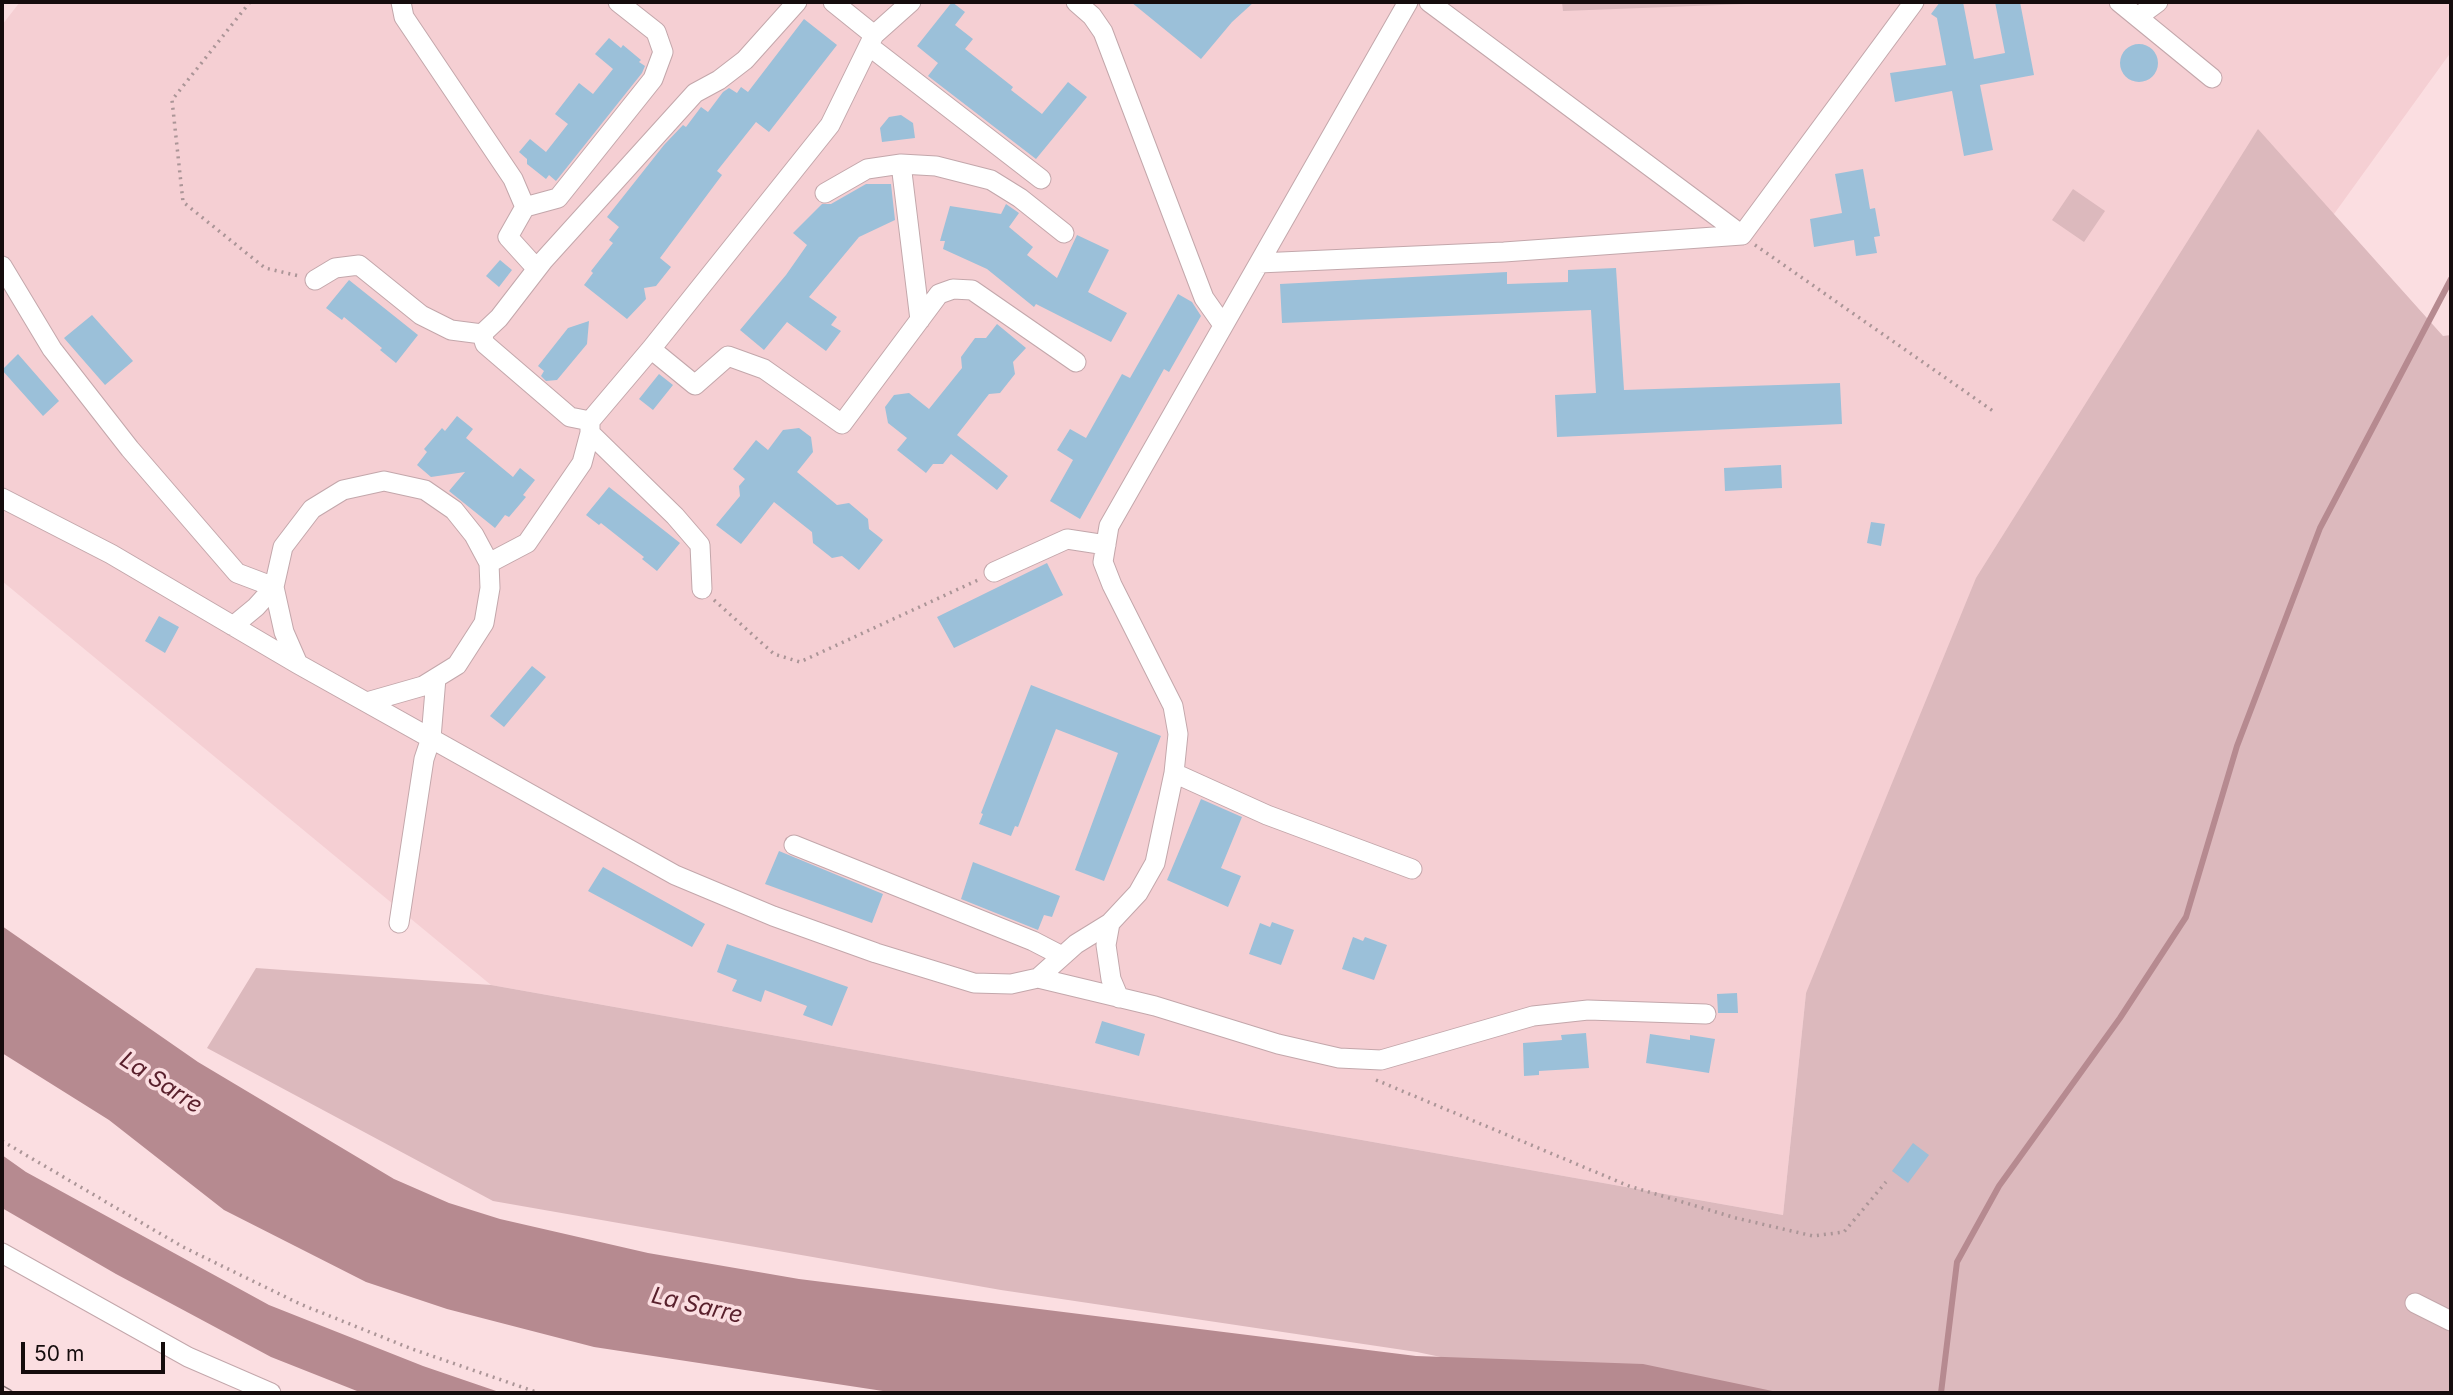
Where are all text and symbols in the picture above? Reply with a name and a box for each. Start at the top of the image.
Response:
water label: La Sarre [114,1046,208,1120]
water label: La Sarre [649,1282,745,1330]
scale bar [24,1328,168,1372]
text: 50 m [34,1341,84,1366]

